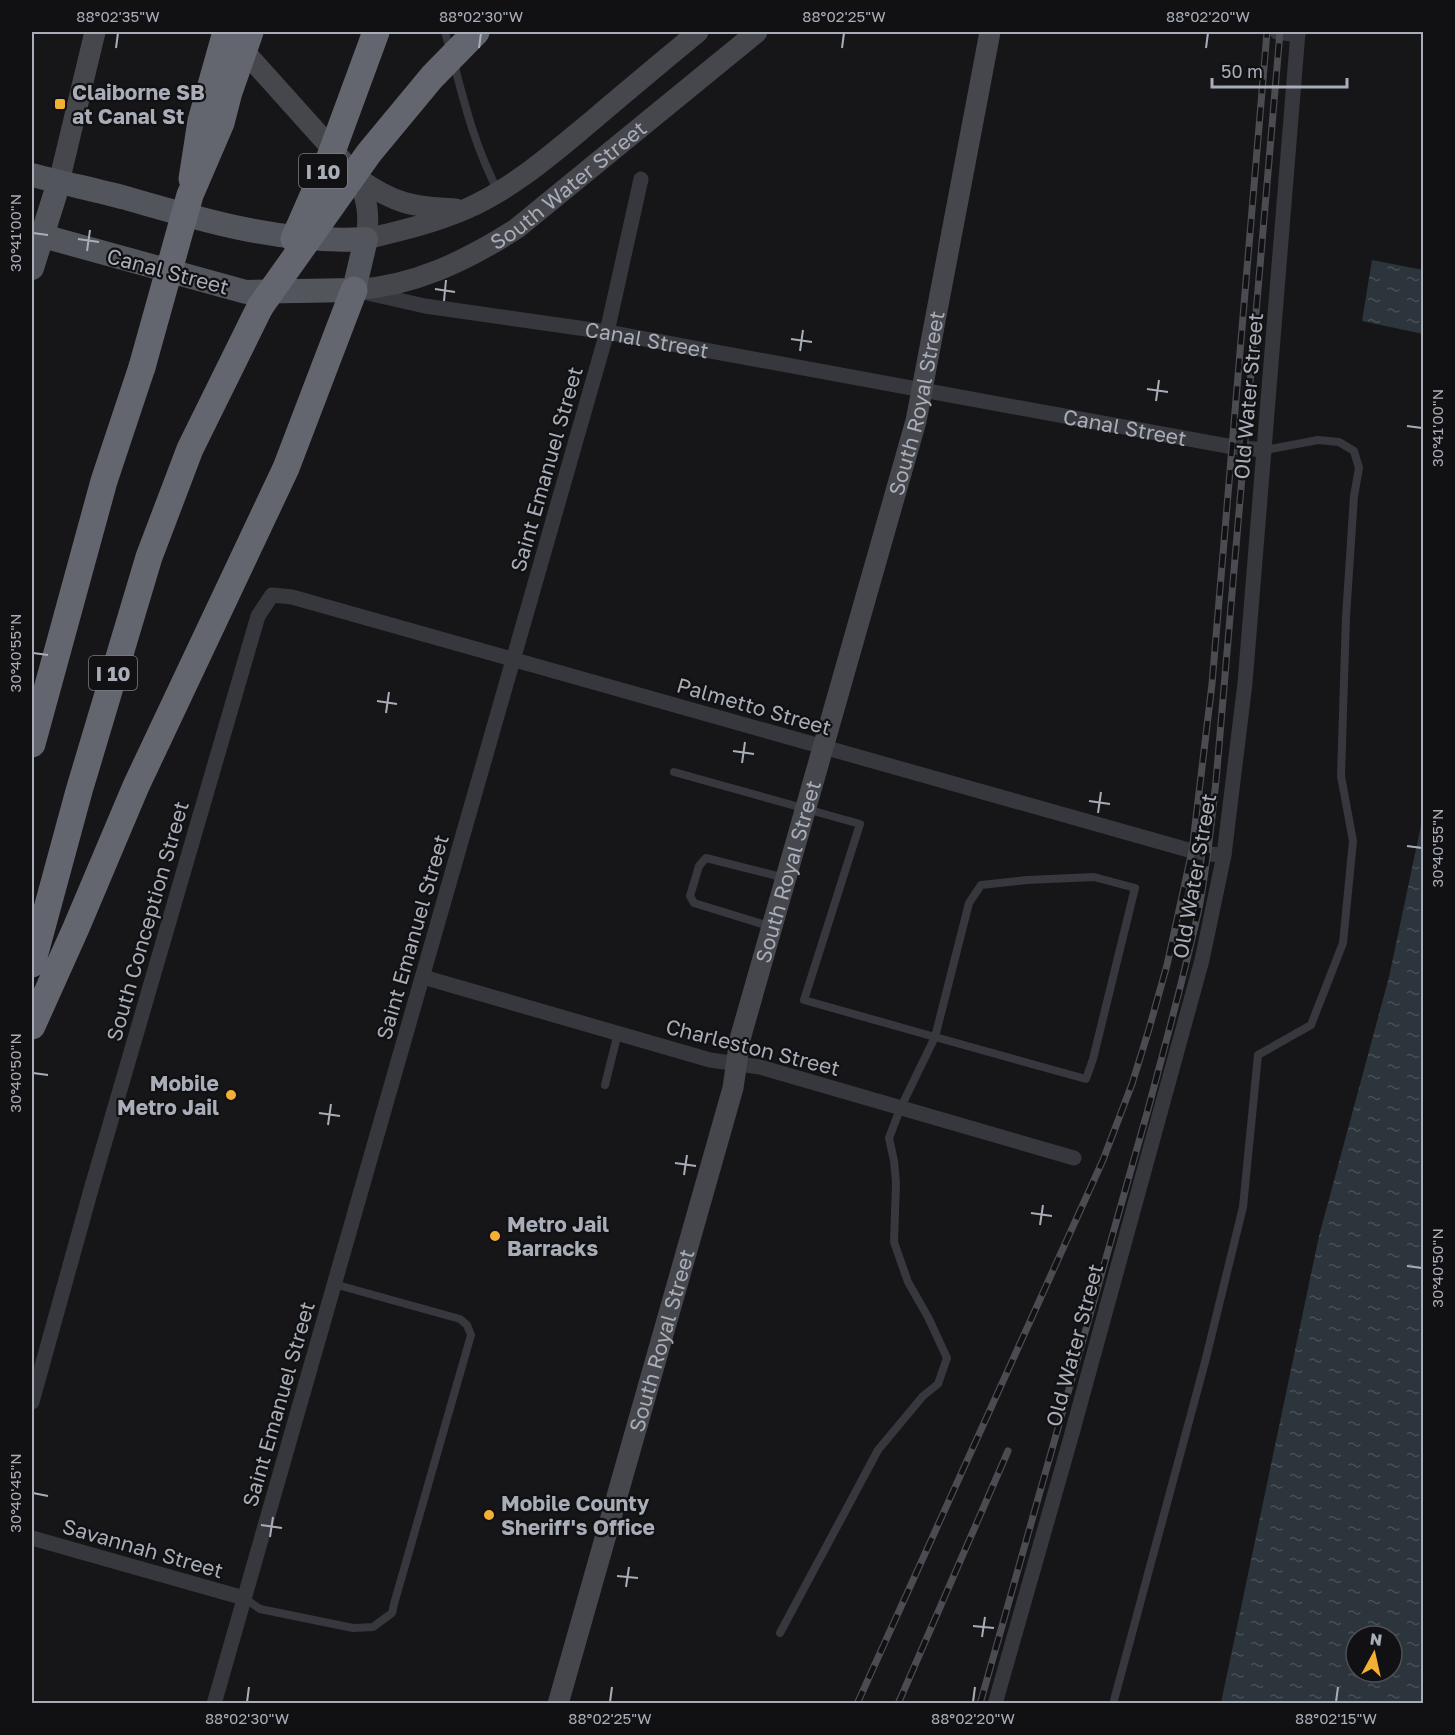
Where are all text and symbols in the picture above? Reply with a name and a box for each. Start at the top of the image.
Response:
text: 88°02'35"W [76,7,160,25]
text: 88°02'30"W [439,7,523,25]
text: 88°02'25"W [802,7,886,25]
text: 88°02'20"W [1166,7,1250,25]
scale bar [1212,51,1347,89]
text: 50 m [1221,60,1263,82]
place label: Claiborne SB at Canal St [72,79,205,129]
marker: Claiborne SB at Canal St [53,97,67,111]
street label: South Water Street [485,115,651,255]
road number: I 10 [299,154,347,188]
text: 30°41'00"N [6,194,24,272]
street label: Canal Street [104,242,232,300]
street label: South Royal Street [882,309,950,498]
street label: Old Water Street [1228,311,1268,481]
street label: Canal Street [583,316,711,363]
street label: Saint Emanuel Street [504,363,588,575]
text: 30°41'00"N [1428,389,1446,467]
street label: Canal Street [1061,403,1189,451]
text: 30°40'55"N [6,614,24,692]
road number: I 10 [89,656,137,690]
street label: Palmetto Street [674,672,834,740]
street label: South Royal Street [749,777,826,966]
street label: Old Water Street [1167,791,1221,961]
street label: South Conception Street [100,798,194,1044]
text: 30°40'55"N [1428,809,1446,887]
street label: Saint Emanuel Street [370,831,454,1043]
street label: Charleston Street [663,1013,843,1081]
text: 30°40'50"N [6,1033,24,1113]
place label: Mobile Metro Jail [117,1070,219,1120]
marker: Mobile Metro Jail [224,1088,238,1102]
place label: Metro Jail Barracks [507,1211,609,1261]
text: 30°40'50"N [1428,1228,1446,1308]
marker: Metro Jail Barracks [488,1229,502,1243]
street label: South Royal Street [623,1246,700,1435]
street label: Old Water Street [1040,1261,1108,1429]
street label: Saint Emanuel Street [236,1298,320,1510]
text: 30°40'45"N [6,1453,24,1533]
place label: Mobile County Sheriff's Office [501,1490,655,1540]
marker: Mobile County Sheriff's Office [482,1508,496,1522]
street label: Savannah Street [60,1513,226,1583]
north arrow [1344,1624,1404,1684]
text: N [1369,1628,1384,1650]
text: 88°02'30"W [205,1709,289,1727]
text: 88°02'25"W [568,1709,652,1727]
text: 88°02'20"W [931,1709,1015,1727]
text: 88°02'15"W [1295,1709,1377,1727]

